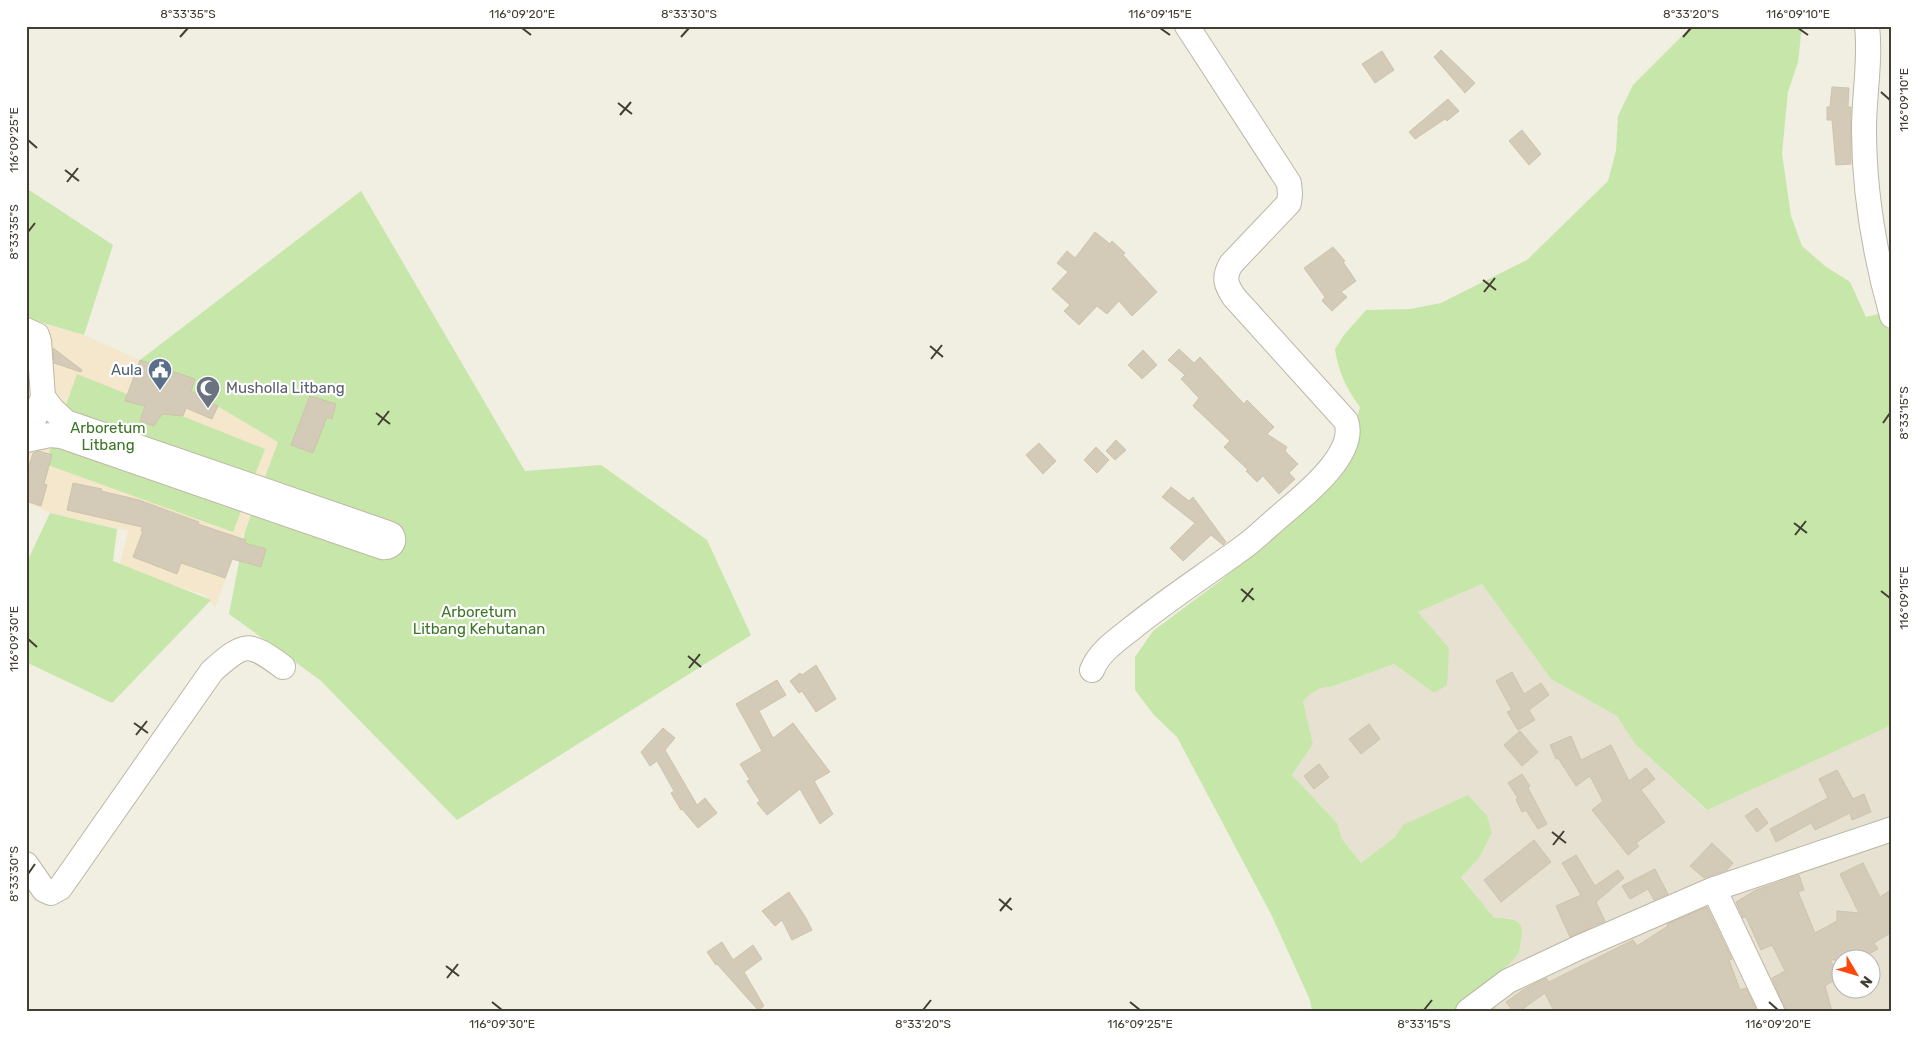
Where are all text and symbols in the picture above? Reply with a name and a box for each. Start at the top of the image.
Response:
text: 8°33'35"S [160,7,216,21]
text: 116°09'20"E [489,7,555,21]
text: 8°33'30"S [661,7,717,21]
text: 116°09'15"E [1128,7,1192,21]
text: 8°33'20"S [1663,7,1719,21]
text: 116°09'10"E [1766,7,1830,21]
text: 116°09'10"E [1897,68,1911,132]
text: 116°09'25"E [7,107,21,173]
text: 8°33'35"S [7,204,21,260]
public building icon: Aula [147,357,173,391]
place label: Aula [111,361,142,379]
mosque icon: Musholla Litbang [195,375,221,409]
place label: Musholla Litbang [226,379,345,397]
text: 8°33'15"S [1897,386,1911,440]
park label: Arboretum Litbang [70,419,146,454]
text: 116°09'15"E [1897,566,1911,630]
park label: Arboretum Litbang Kehutanan [413,603,545,638]
text: 116°09'30"E [7,606,21,672]
text: 8°33'30"S [7,846,21,902]
north arrow [1830,950,1880,1000]
text: N [1856,972,1876,991]
text: 116°09'30"E [469,1017,535,1031]
text: 8°33'20"S [895,1017,951,1031]
text: 116°09'25"E [1107,1017,1173,1031]
text: 8°33'15"S [1397,1017,1451,1031]
text: 116°09'20"E [1745,1017,1811,1031]

